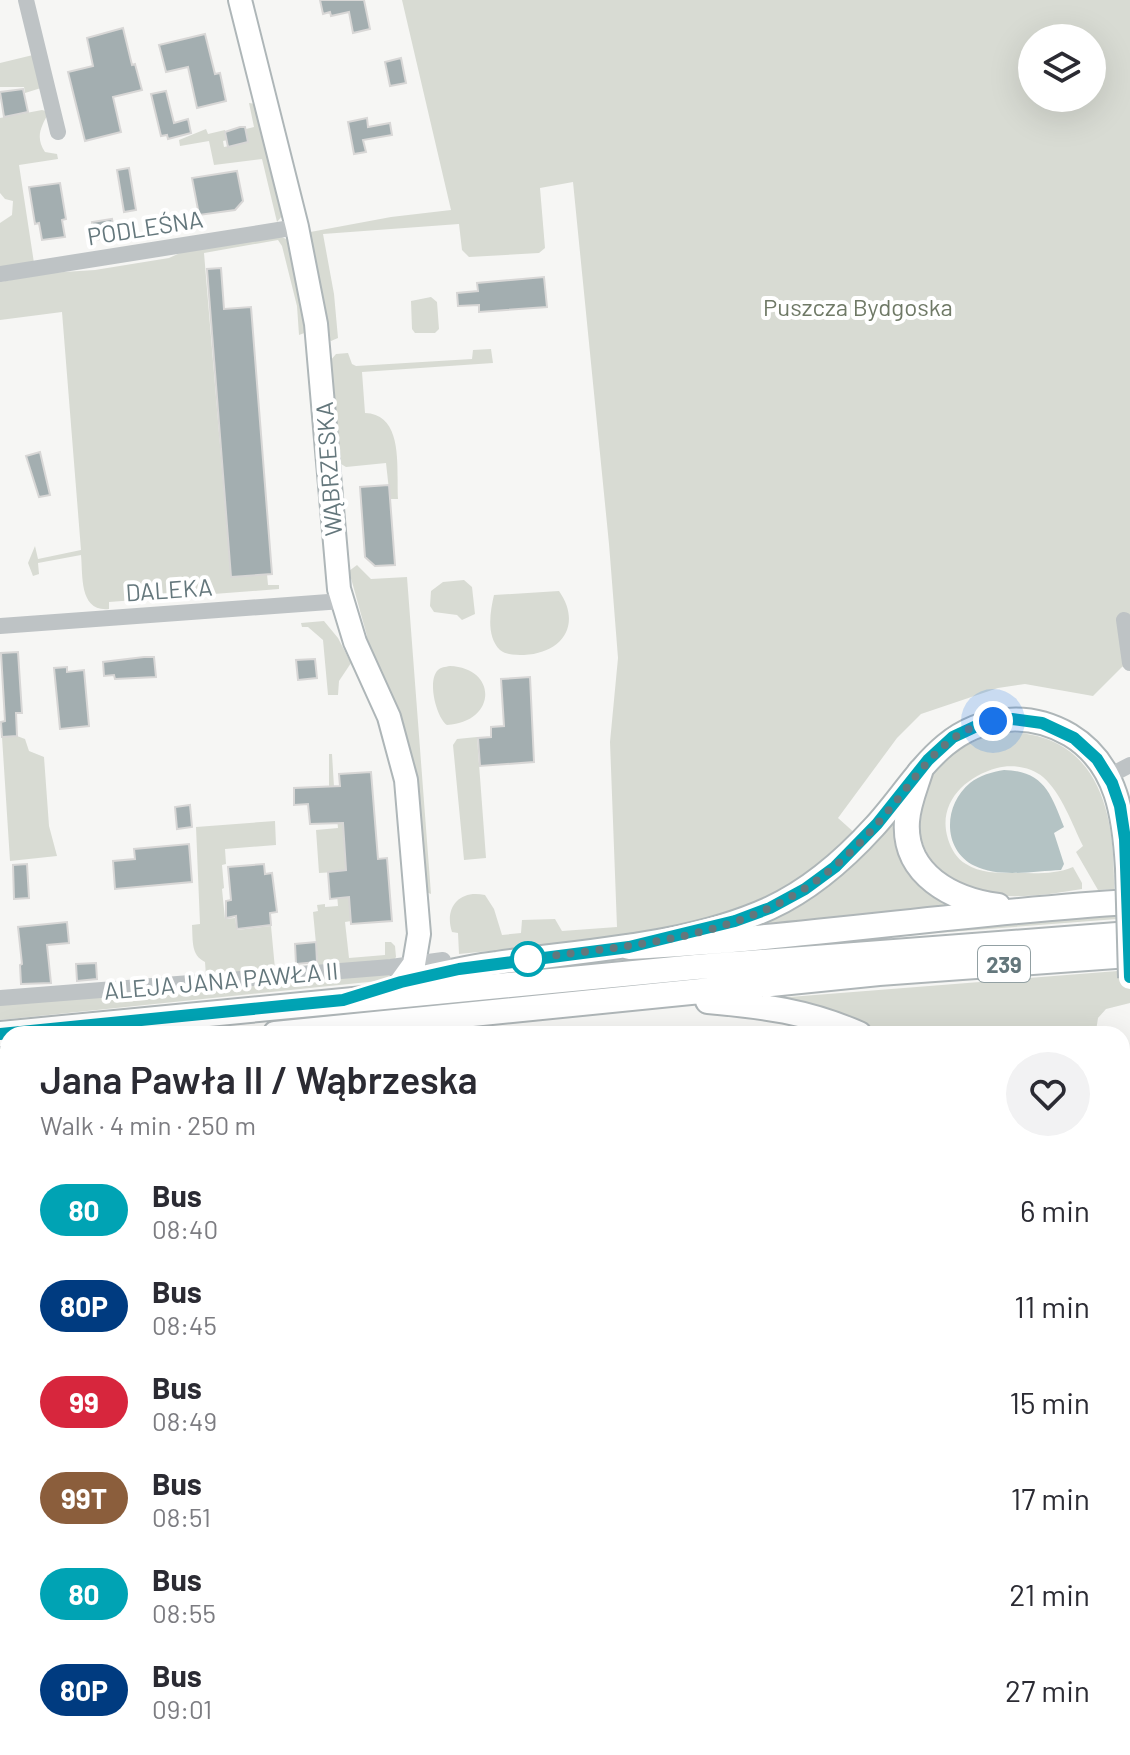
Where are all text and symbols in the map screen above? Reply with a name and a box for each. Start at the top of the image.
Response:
map controls [1018,24,1106,112]
button: layers [1018,24,1106,112]
street label: PODLEŚNA [85,204,205,250]
park label: Puszcza Bydgoska [763,292,953,321]
street label: WĄBRZESKA [309,401,347,537]
street label: DALEKA [125,572,213,606]
your location [973,701,1013,741]
unlabelled marker [511,942,545,976]
road number: 239 [978,946,1030,982]
street label: ALEJA JANA PAWŁA II [103,955,339,1005]
button: heart [1006,1052,1090,1136]
text: Jana Pawła II / Wąbrzeska [40,1056,478,1102]
text: Walk · 4 min · 250 m [40,1109,256,1140]
text: Bus [152,1177,202,1213]
text: 6 min [1020,1192,1090,1228]
text: 80 [68,1193,100,1227]
text: 08:40 [152,1213,218,1244]
text: Bus [152,1273,202,1309]
text: 11 min [1014,1288,1090,1324]
text: 80P [60,1289,108,1323]
text: 08:45 [152,1309,217,1340]
text: Bus [152,1369,202,1405]
text: 15 min [1009,1384,1090,1420]
text: 99 [69,1385,99,1419]
text: 08:49 [152,1405,217,1436]
text: Bus [152,1465,202,1501]
text: 17 min [1011,1480,1090,1516]
text: 99T [61,1481,107,1515]
text: 08:51 [152,1501,211,1532]
text: Bus [152,1561,202,1597]
text: 21 min [1009,1576,1090,1612]
text: 80 [68,1577,100,1611]
text: 08:55 [152,1597,216,1628]
text: Bus [152,1657,202,1693]
text: 27 min [1005,1672,1090,1708]
text: 80P [60,1673,108,1707]
text: 09:01 [152,1693,212,1724]

